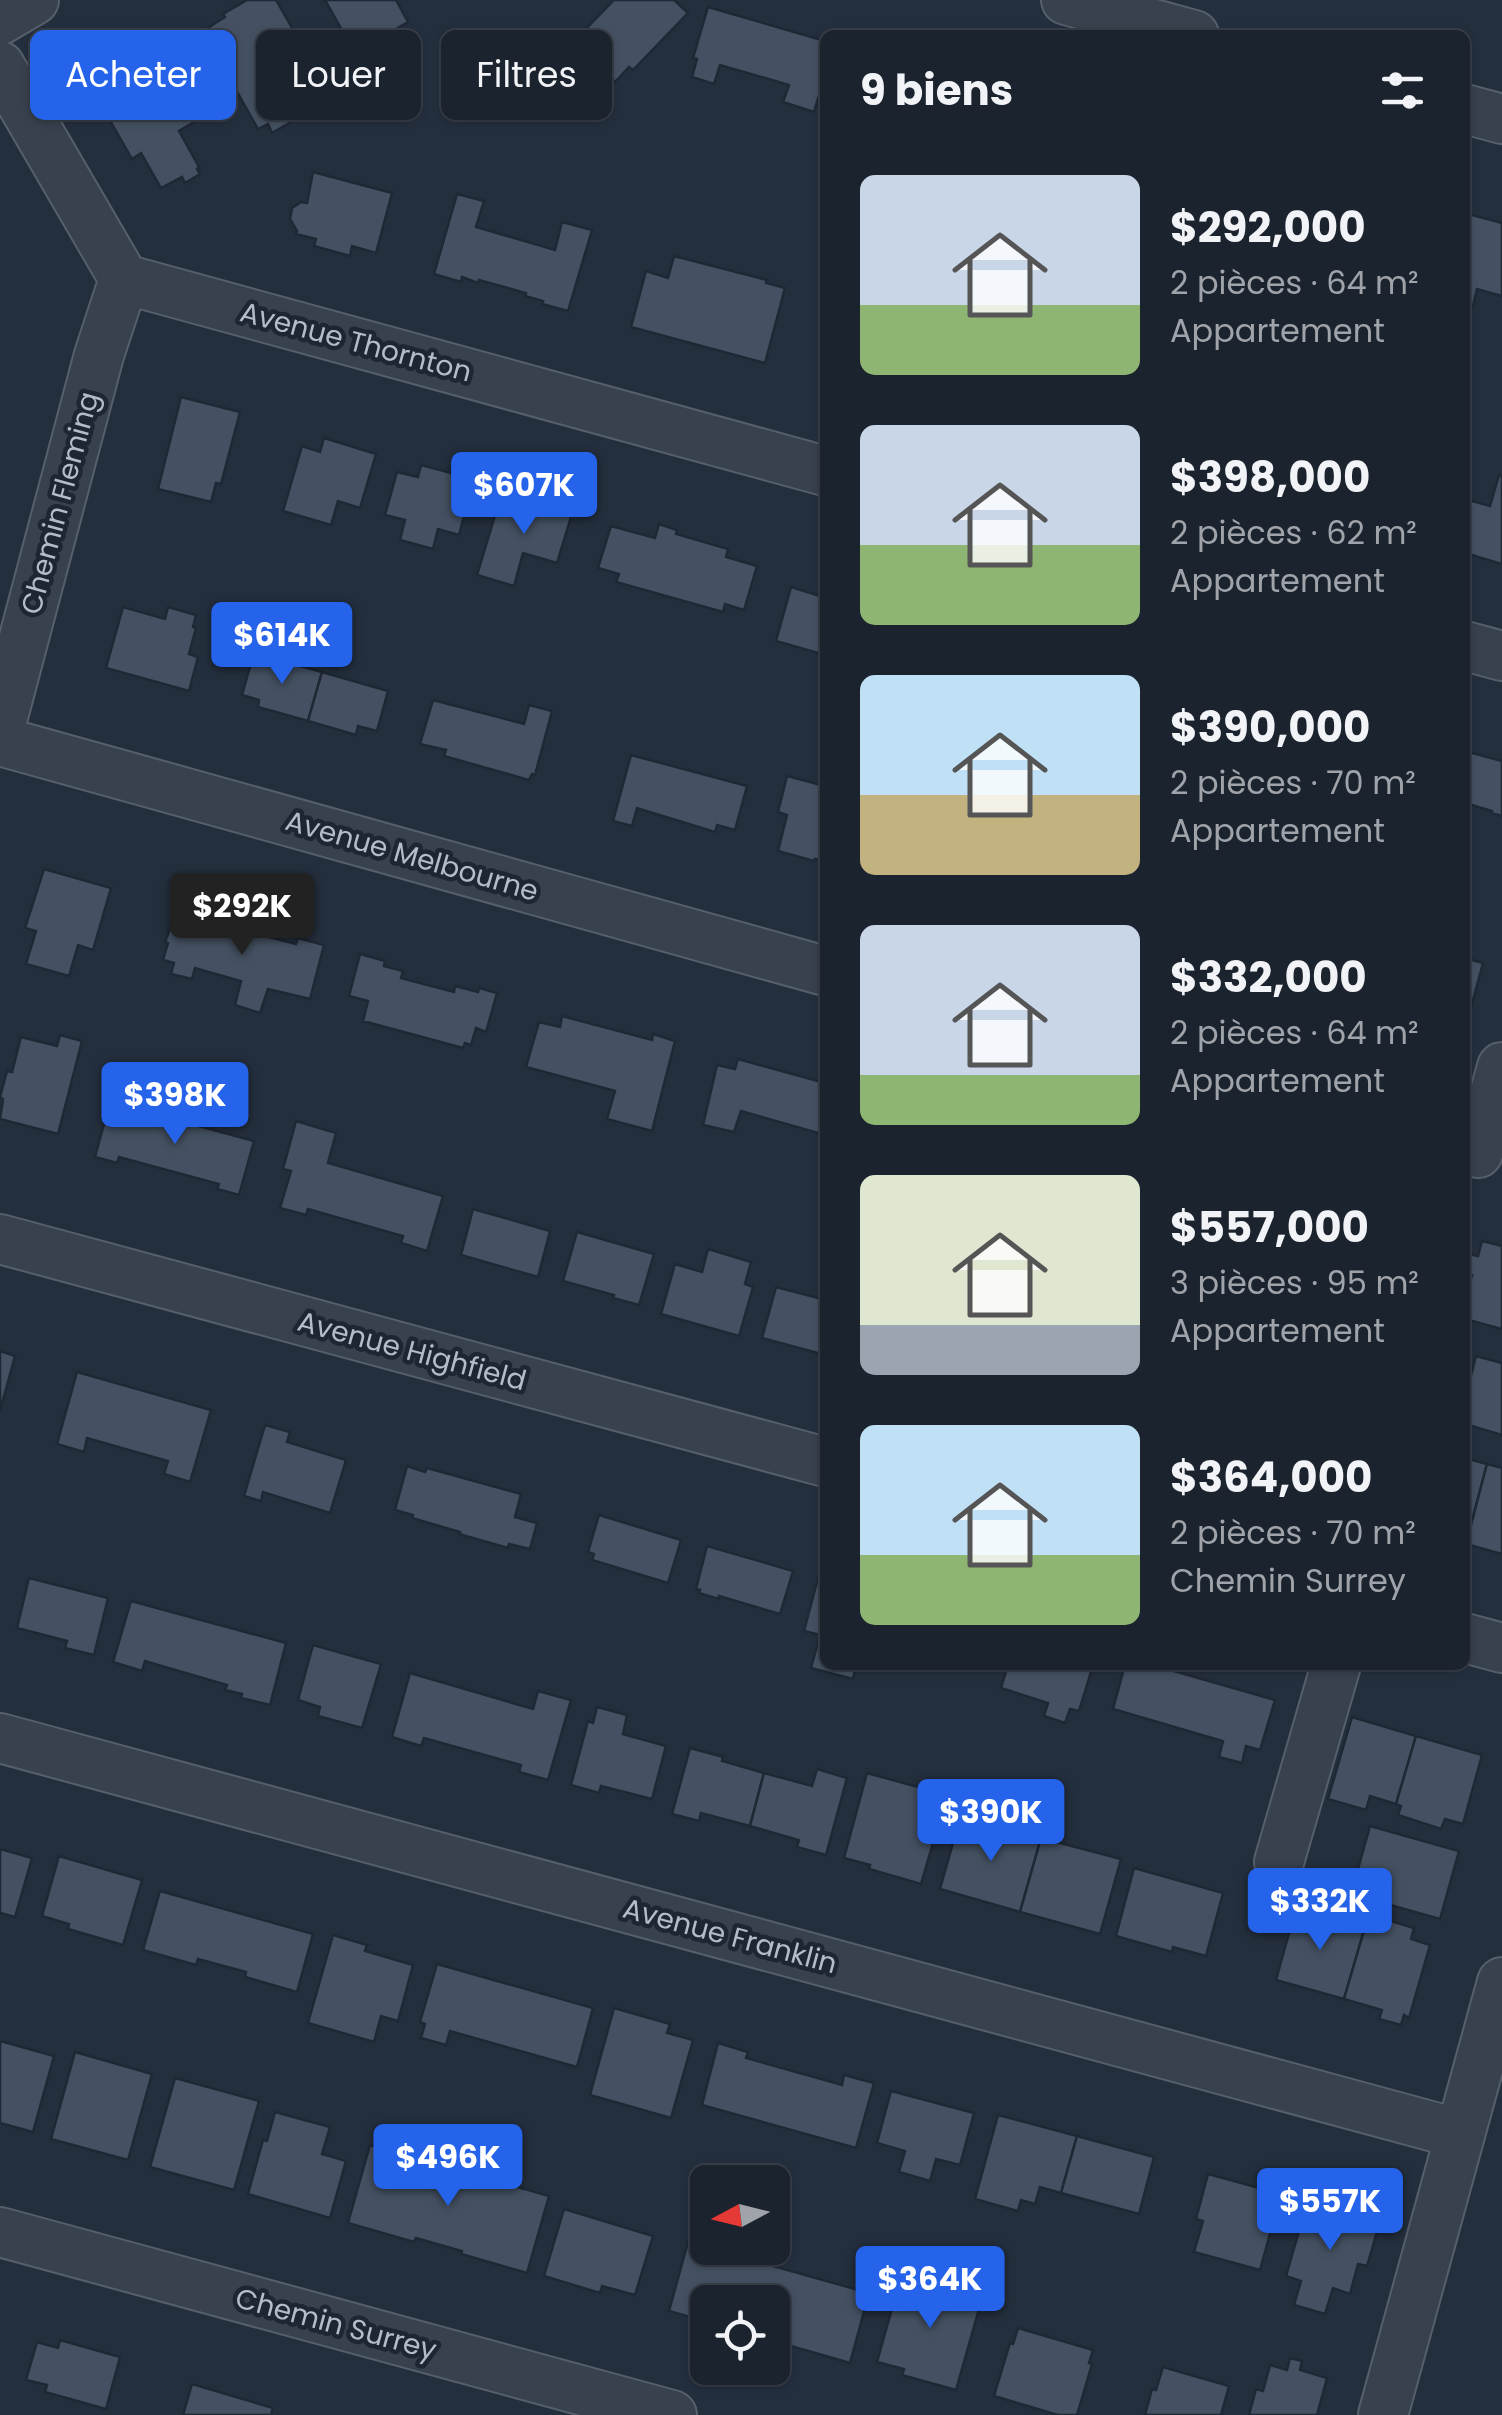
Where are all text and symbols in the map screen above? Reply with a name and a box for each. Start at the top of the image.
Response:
chip: Acheter [30,30,236,120]
chip: Louer [256,30,421,120]
chip: Filtres [441,30,612,120]
text: 9 biens [860,61,1013,120]
icon: filters [1375,63,1430,118]
text: $292,000 [1170,198,1366,257]
icon: home [940,215,1060,335]
text: 2 pièces · 64 m² [1170,260,1419,305]
street label: Avenue Thornton [236,292,476,392]
text: Appartement [1170,308,1385,353]
street label: Chemin Fleming [12,387,108,619]
text: $398,000 [1170,448,1370,507]
pin: $607K [454,452,594,537]
text: $607K [473,462,575,507]
icon: home [940,465,1060,585]
text: 2 pièces · 62 m² [1170,510,1417,555]
text: Appartement [1170,558,1385,603]
pin: $614K [212,602,352,687]
text: $614K [233,612,331,657]
text: $390,000 [1170,698,1370,757]
icon: home [940,715,1060,835]
text: 2 pièces · 70 m² [1170,760,1416,805]
street label: Avenue Melbourne [281,801,543,911]
text: Appartement [1170,808,1385,853]
pin: $292K [172,873,312,958]
text: $292K [192,883,292,928]
text: $332,000 [1170,948,1367,1007]
icon: home [940,965,1060,1085]
text: 2 pièces · 64 m² [1170,1010,1419,1055]
text: Appartement [1170,1058,1385,1103]
pin: $398K [105,1062,245,1147]
text: $398K [123,1072,227,1117]
text: $557,000 [1170,1198,1369,1257]
icon: home [940,1215,1060,1335]
text: 3 pièces · 95 m² [1170,1260,1419,1305]
street label: Avenue Highfield [293,1302,531,1400]
text: Appartement [1170,1308,1385,1353]
text: $364,000 [1170,1448,1372,1507]
icon: home [940,1465,1060,1585]
text: 2 pièces · 70 m² [1170,1510,1416,1555]
text: Chemin Surrey [1170,1558,1406,1603]
pin: $390K [921,1779,1061,1864]
text: $390K [939,1789,1043,1834]
pin: $332K [1250,1868,1390,1953]
text: $332K [1270,1878,1370,1923]
street label: Avenue Franklin [619,1889,841,1983]
pin: $496K [378,2124,518,2209]
text: $496K [395,2134,501,2179]
north arrow [690,2165,790,2265]
map controls [690,2165,790,2385]
pin: $557K [1260,2168,1400,2253]
text: $557K [1279,2178,1381,2223]
pin: $364K [860,2246,1000,2331]
text: $364K [878,2256,982,2301]
street label: Chemin Surrey [231,2278,441,2370]
button: locate [690,2285,790,2385]

